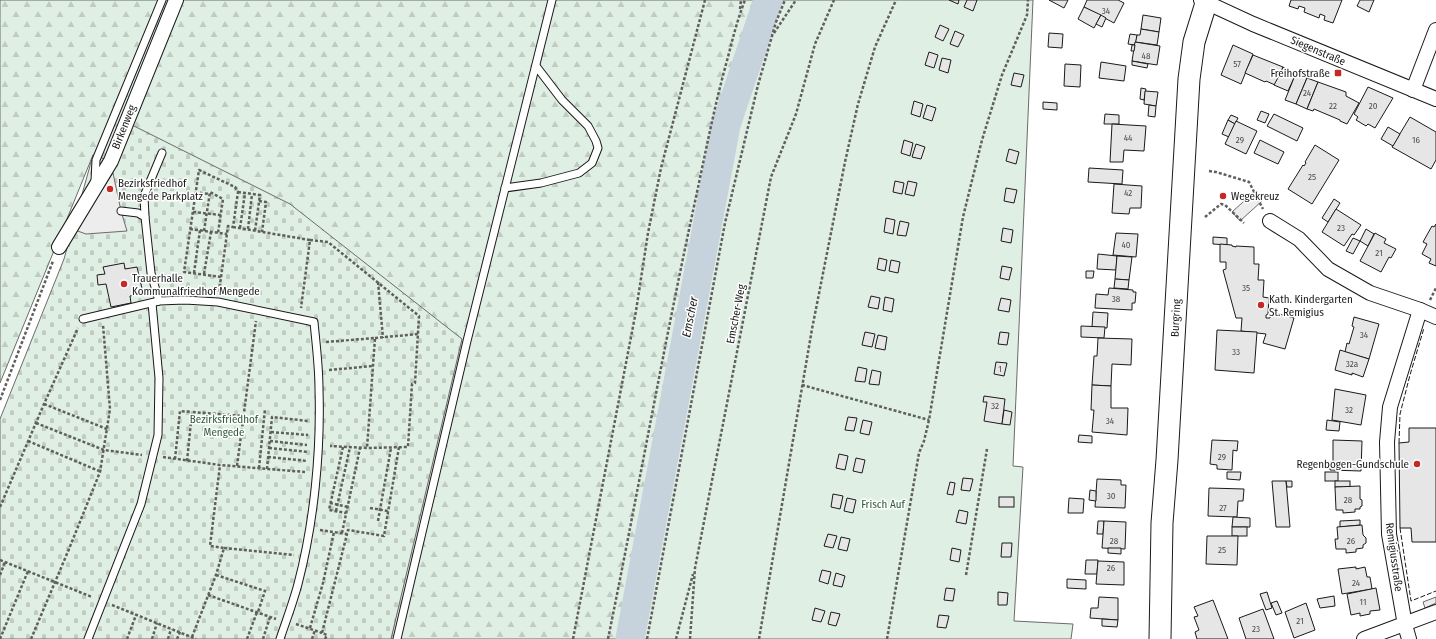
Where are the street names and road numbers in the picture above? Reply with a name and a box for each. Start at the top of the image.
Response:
street label: Siegenstraße [1289,34,1347,68]
street label: Birkenweg [109,102,139,151]
street label: Emscher-Weg [724,282,748,345]
street label: Burgring [1169,298,1184,337]
street label: Remigiusstraße [1383,522,1405,592]

